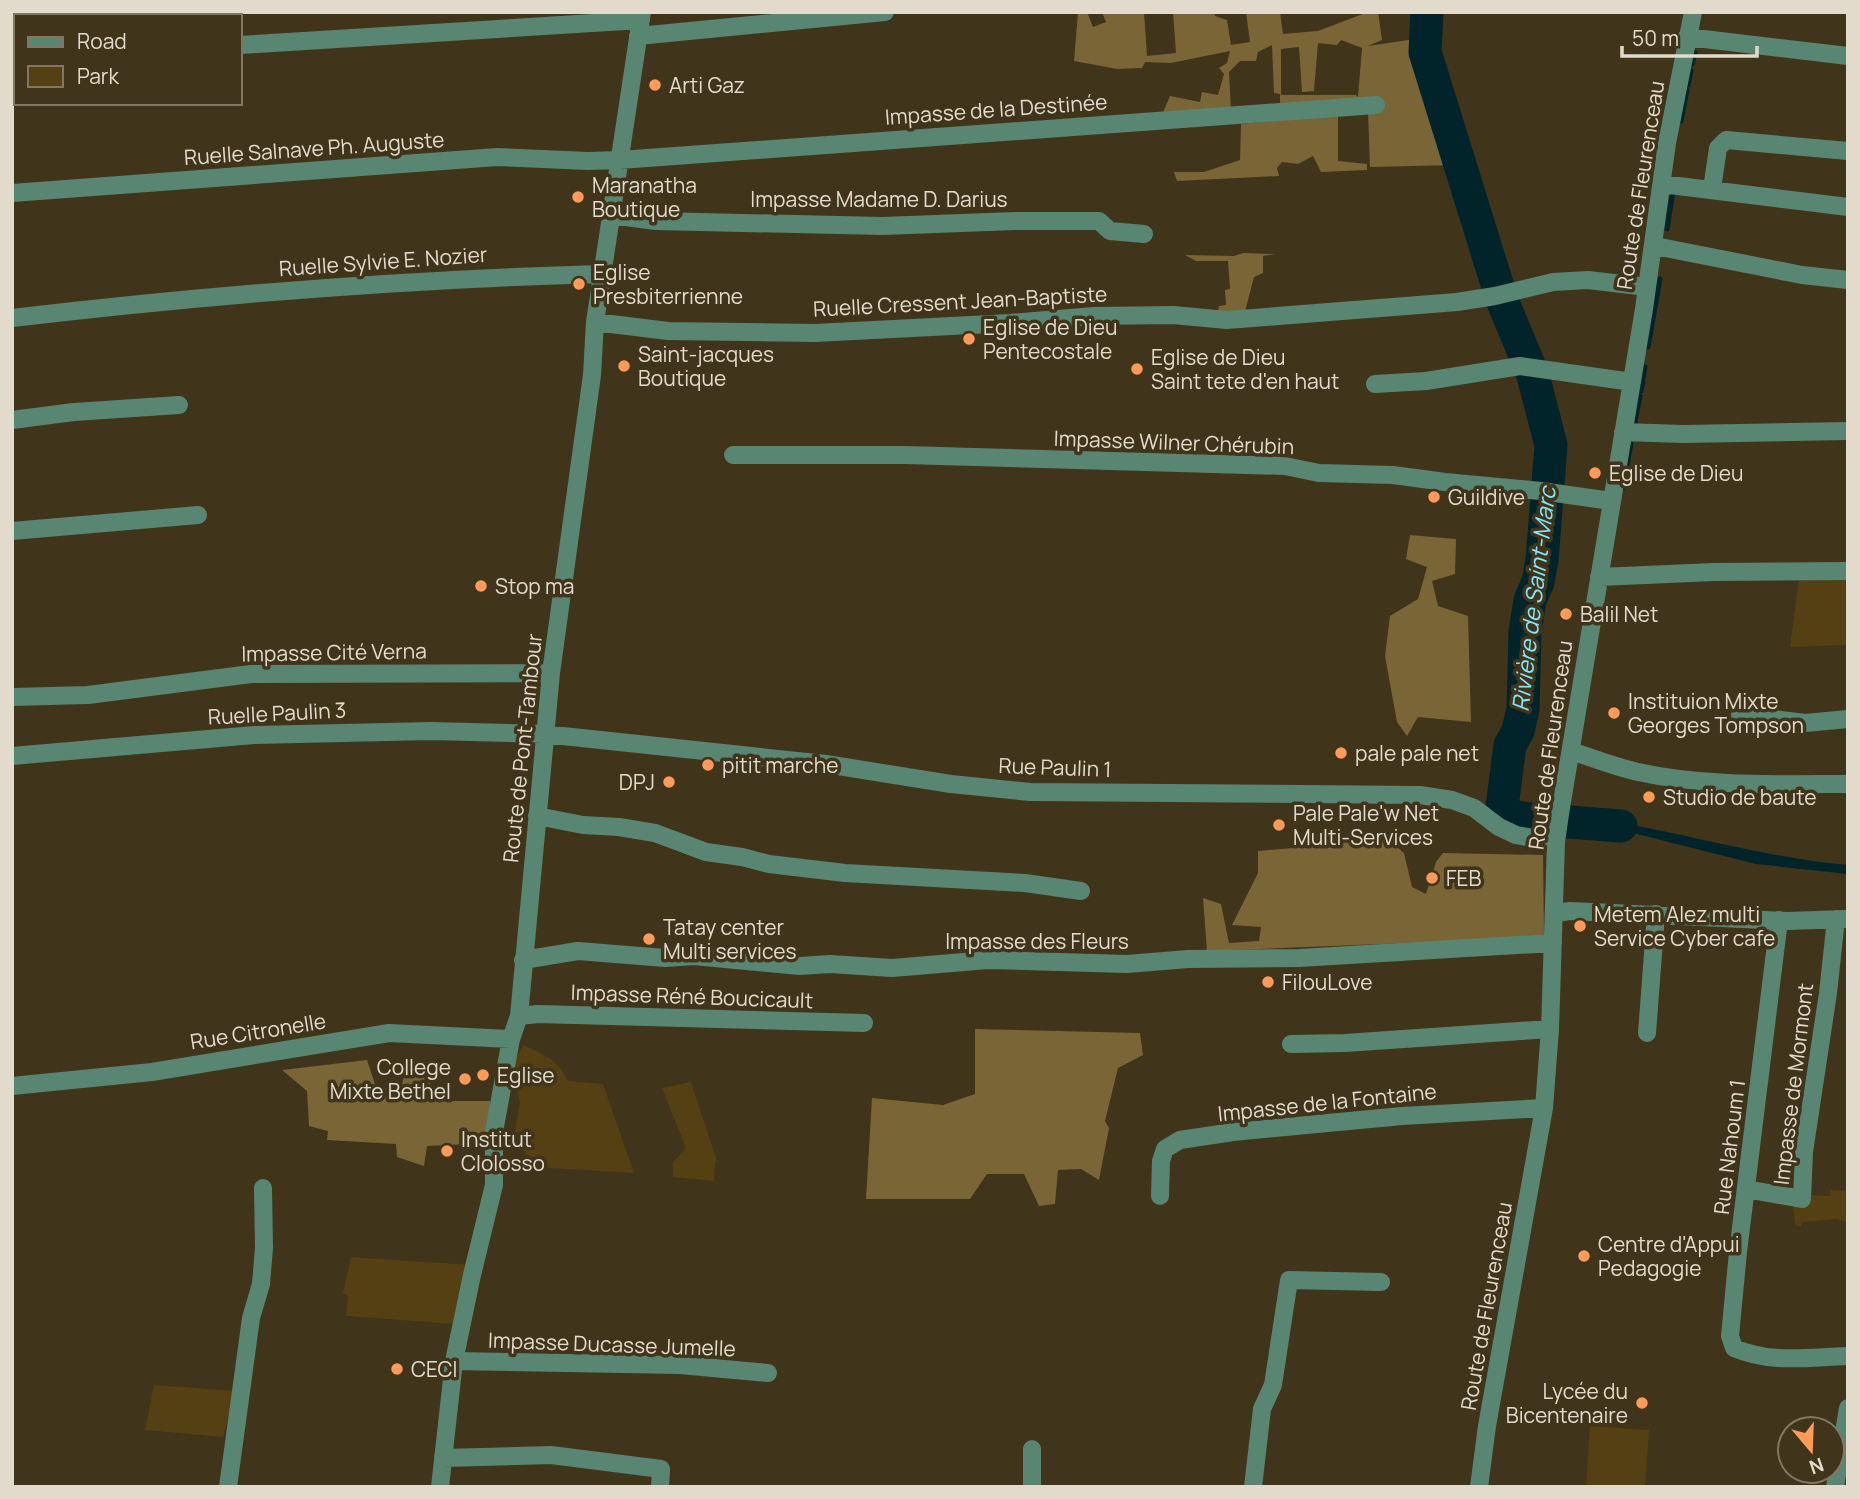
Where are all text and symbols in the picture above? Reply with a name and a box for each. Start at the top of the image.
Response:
legend [14,14,242,105]
scale bar [1622,14,1757,58]
text: 50 m [1632,24,1679,52]
text: Road [77,27,127,55]
text: Park [77,62,119,90]
place label: Arti Gaz [669,71,745,99]
marker: Arti Gaz [647,77,663,93]
street label: Route de Fleurenceau [1610,79,1670,291]
street label: Impasse de la Destinée [884,87,1108,131]
street label: Ruelle Salnave Ph. Auguste [183,125,445,171]
place label: Maranatha Boutique [592,171,697,223]
street label: Impasse Madame D. Darius [750,185,1008,213]
marker: Maranatha Boutique [570,189,586,205]
street label: Ruelle Sylvie E. Nozier [278,240,489,282]
place label: Eglise Presbiterrienne [593,258,743,310]
marker: Eglise Presbiterrienne [571,276,587,292]
street label: Ruelle Cressent Jean-Baptiste [812,279,1108,323]
place label: Eglise de Dieu Pentecostale [983,313,1117,365]
marker: Eglise de Dieu Pentecostale [961,331,977,347]
place label: Saint-jacques Boutique [638,340,774,392]
place label: Eglise de Dieu Saint tete d'en haut [1151,343,1339,395]
marker: Saint-jacques Boutique [616,358,632,374]
marker: Eglise de Dieu Saint tete d'en haut [1129,361,1145,377]
street label: Impasse Wilner Chérubin [1053,424,1295,460]
place label: Eglise de Dieu [1609,459,1743,487]
marker: Eglise de Dieu [1587,465,1603,481]
place label: Guildive [1448,483,1525,511]
water label: Rivière de Saint-Marc [1503,483,1563,713]
marker: Guildive [1426,489,1442,505]
place label: Stop ma [495,572,574,600]
marker: Stop ma [473,578,489,594]
place label: Balil Net [1580,600,1659,628]
marker: Balil Net [1558,606,1574,622]
street label: Route de Pont-Tambour [496,632,548,864]
street label: Impasse Cité Verna [241,636,427,668]
street label: Route de Fleurenceau [1521,639,1579,851]
place label: Instituion Mixte Georges Tompson [1628,687,1804,739]
street label: Ruelle Paulin 3 [207,695,347,731]
marker: Instituion Mixte Georges Tompson [1606,705,1622,721]
place label: pale pale net [1355,739,1479,767]
marker: pale pale net [1333,745,1349,761]
place label: pitit marche [722,751,838,779]
street label: Rue Paulin 1 [998,751,1112,783]
marker: pitit marche [700,757,716,773]
place label: DPJ [619,768,655,796]
marker: DPJ [661,774,677,790]
place label: Studio de baute [1663,783,1817,811]
marker: Studio de baute [1641,789,1657,805]
place label: Pale Pale'w Net Multi-Services [1293,799,1439,851]
marker: Pale Pale'w Net Multi-Services [1271,817,1287,833]
place label: FEB [1446,864,1482,892]
marker: FEB [1424,870,1440,886]
place label: Metem Alez multi Service Cyber cafe [1594,900,1775,952]
place label: Tatay center Multi services [663,913,797,965]
marker: Metem Alez multi Service Cyber cafe [1572,918,1588,934]
street label: Impasse des Fleurs [945,927,1129,955]
marker: Tatay center Multi services [641,931,657,947]
place label: FilouLove [1282,968,1373,996]
marker: FilouLove [1260,974,1276,990]
street label: Impasse Réné Boucicault [570,978,814,1014]
street label: Impasse de Mormont [1767,982,1819,1186]
street label: Rue Citronelle [188,1006,328,1056]
place label: College Mixte Bethel [330,1053,451,1105]
place label: Eglise [497,1061,555,1089]
marker: Eglise [475,1067,491,1083]
marker: College Mixte Bethel [457,1071,473,1087]
street label: Impasse de la Fontaine [1216,1077,1438,1127]
street label: Rue Nahoum 1 [1707,1078,1751,1216]
place label: Institut Clolosso [461,1125,545,1177]
marker: Institut Clolosso [439,1143,455,1159]
street label: Route de Fleurenceau [1454,1200,1518,1412]
place label: Centre d'Appui Pedagogie [1598,1230,1740,1282]
marker: Centre d'Appui Pedagogie [1576,1248,1592,1264]
street label: Impasse Ducasse Jumelle [488,1326,736,1362]
place label: CECI [411,1355,457,1383]
marker: CECI [389,1361,405,1377]
place label: Lycée du Bicentenaire [1506,1377,1628,1429]
marker: Lycée du Bicentenaire [1634,1395,1650,1411]
north arrow [1776,1415,1846,1485]
text: N [1806,1452,1827,1481]

